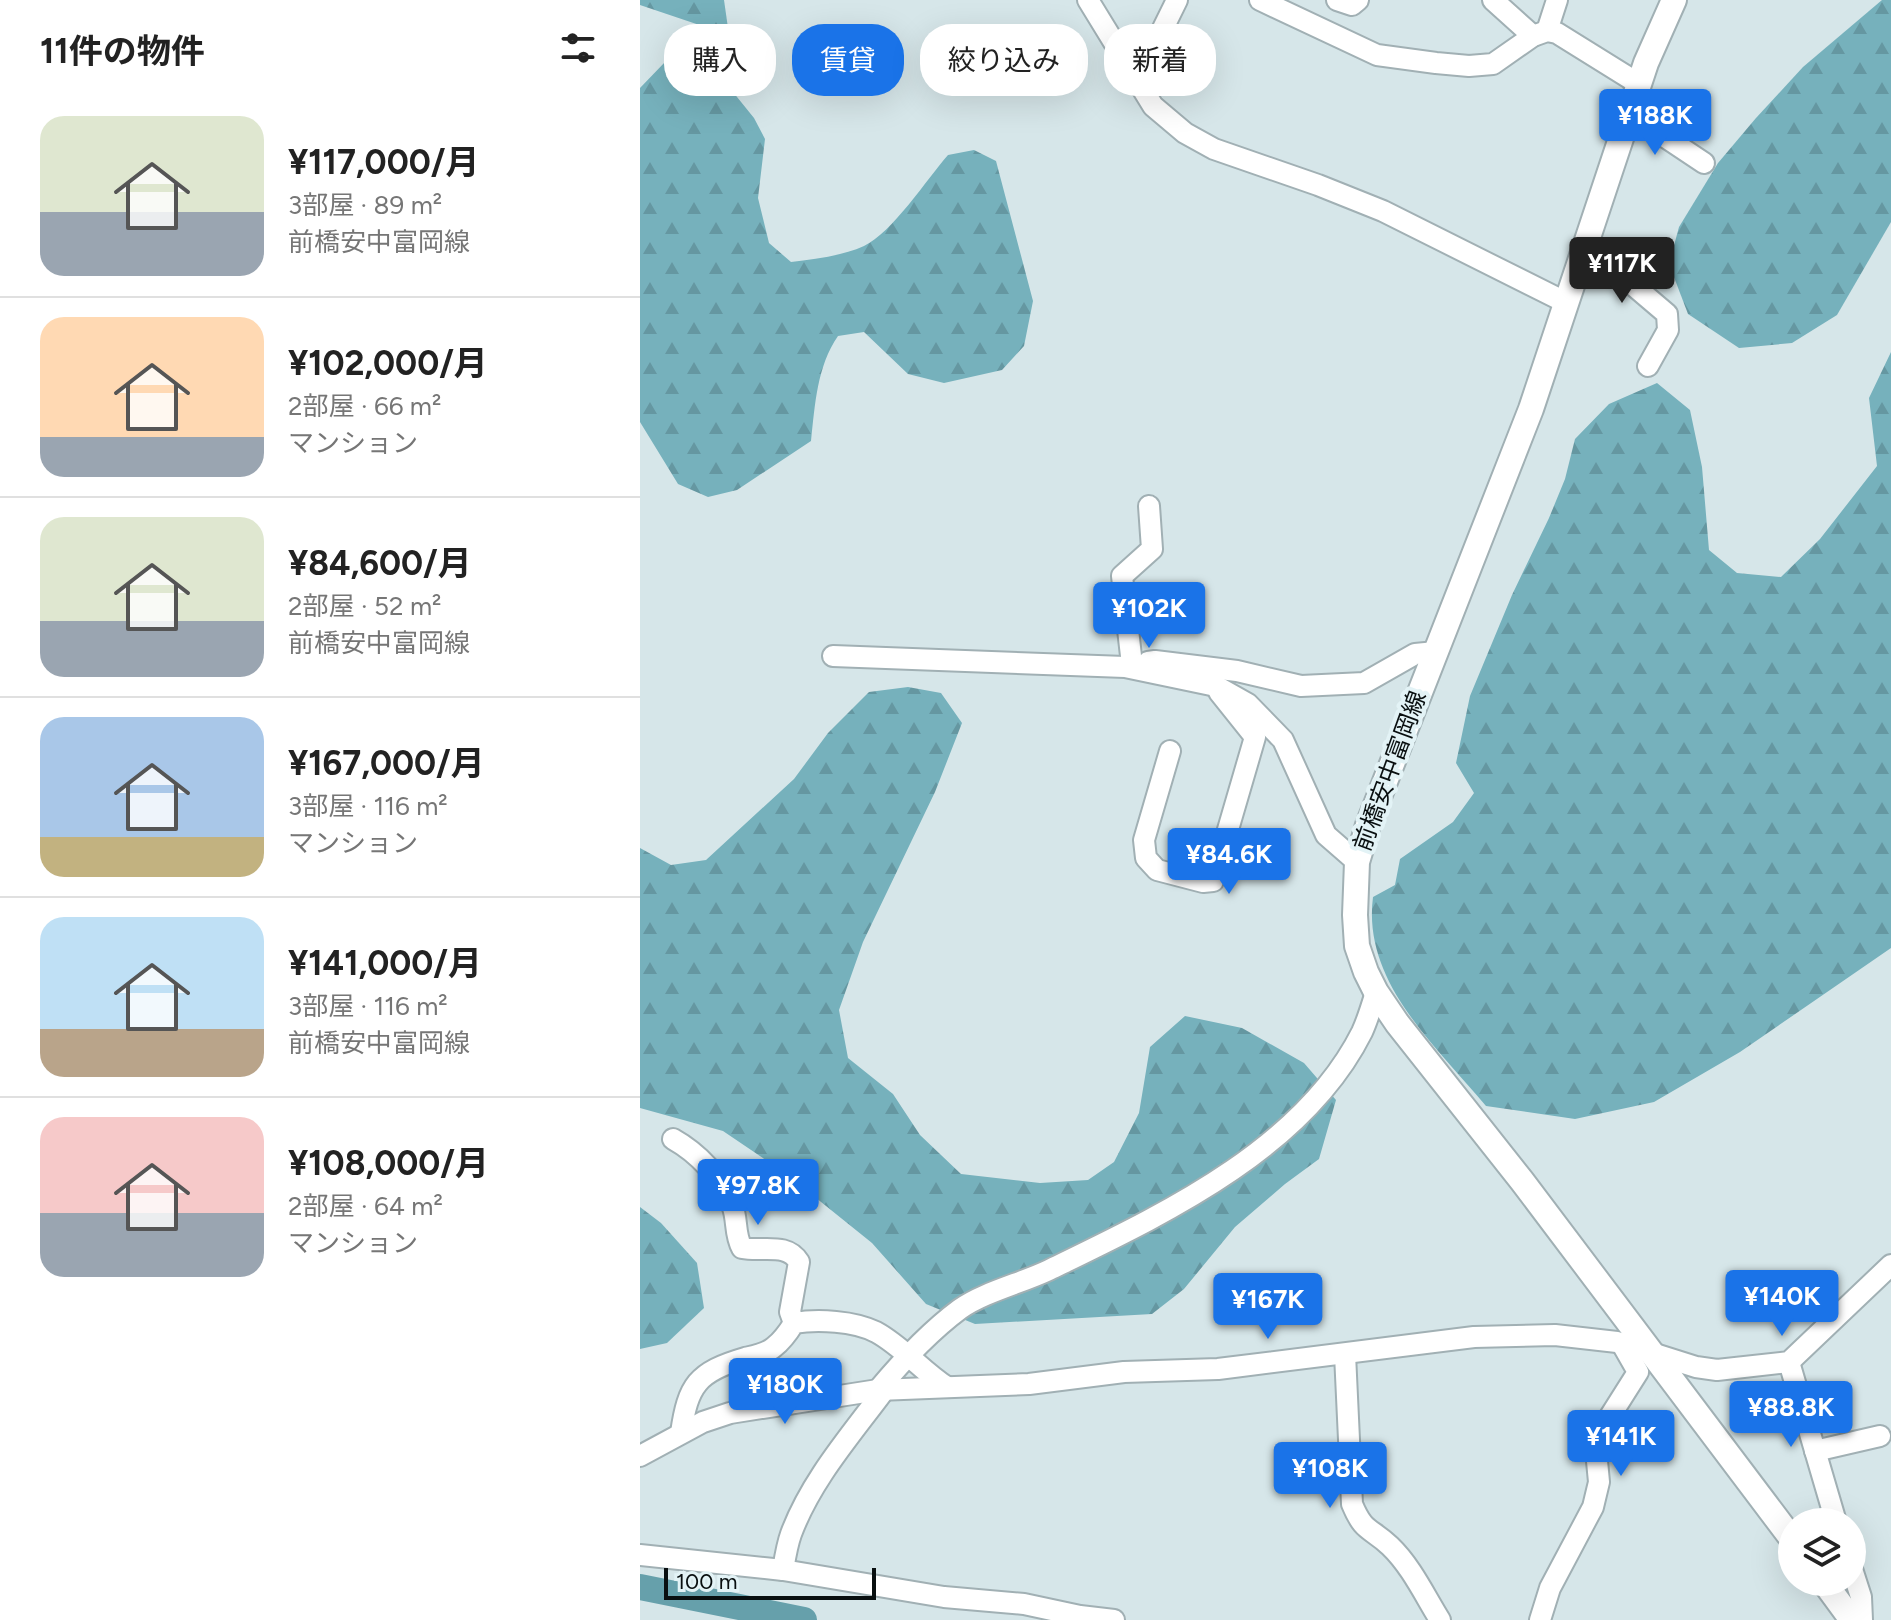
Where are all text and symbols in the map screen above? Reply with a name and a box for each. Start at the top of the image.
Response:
chip: 購入 [664,24,776,96]
chip: 賃貸 [792,24,904,96]
chip: 絞り込み [920,24,1088,96]
chip: 新着 [1104,24,1216,96]
icon: filters [556,26,600,70]
text: 11件の物件 [40,31,205,72]
pin: ¥188K [1599,89,1711,157]
text: ¥188K [1617,99,1693,131]
text: ¥117,000/月 [288,142,479,183]
icon: home [104,148,200,244]
text: 3部屋 · 89 m² [288,189,442,221]
text: 前橋安中富岡線 [288,226,470,258]
pin: ¥117K [1566,237,1678,305]
text: ¥117K [1587,247,1657,279]
text: ¥102,000/月 [288,343,488,384]
icon: home [104,349,200,445]
text: 2部屋 · 66 m² [288,390,441,422]
text: マンション [288,427,418,459]
text: ¥84,600/月 [288,543,472,584]
icon: home [104,549,200,645]
pin: ¥102K [1093,582,1205,650]
text: 2部屋 · 52 m² [288,590,441,622]
text: ¥102K [1111,592,1187,624]
text: 前橋安中富岡線 [288,627,470,659]
street label: 前橋安中富岡線 [1347,687,1432,855]
text: ¥167,000/月 [288,743,485,784]
icon: home [104,749,200,845]
text: 3部屋 · 116 m² [288,790,448,822]
text: マンション [288,827,418,859]
pin: ¥84.6K [1164,828,1294,896]
text: ¥84.6K [1186,838,1272,870]
text: ¥141,000/月 [288,943,482,984]
icon: home [104,949,200,1045]
text: 3部屋 · 116 m² [288,990,448,1022]
text: 前橋安中富岡線 [288,1027,470,1059]
text: ¥108,000/月 [288,1143,489,1184]
icon: home [104,1149,200,1245]
pin: ¥97.8K [693,1159,823,1227]
text: ¥97.8K [716,1169,800,1201]
text: 2部屋 · 64 m² [288,1190,443,1222]
text: マンション [288,1227,418,1259]
pin: ¥140K [1726,1270,1838,1338]
pin: ¥167K [1212,1273,1324,1341]
text: ¥140K [1743,1280,1821,1312]
text: ¥167K [1231,1283,1305,1315]
pin: ¥180K [729,1358,841,1426]
text: ¥180K [747,1368,823,1400]
pin: ¥88.8K [1726,1381,1856,1449]
text: ¥88.8K [1748,1391,1835,1423]
pin: ¥141K [1565,1410,1677,1478]
text: ¥141K [1585,1420,1657,1452]
pin: ¥108K [1274,1442,1386,1510]
text: ¥108K [1292,1452,1368,1484]
map controls [1778,1508,1866,1596]
button: layers [1778,1508,1866,1596]
scale bar [664,1564,876,1600]
text: 100 m [676,1568,737,1595]

